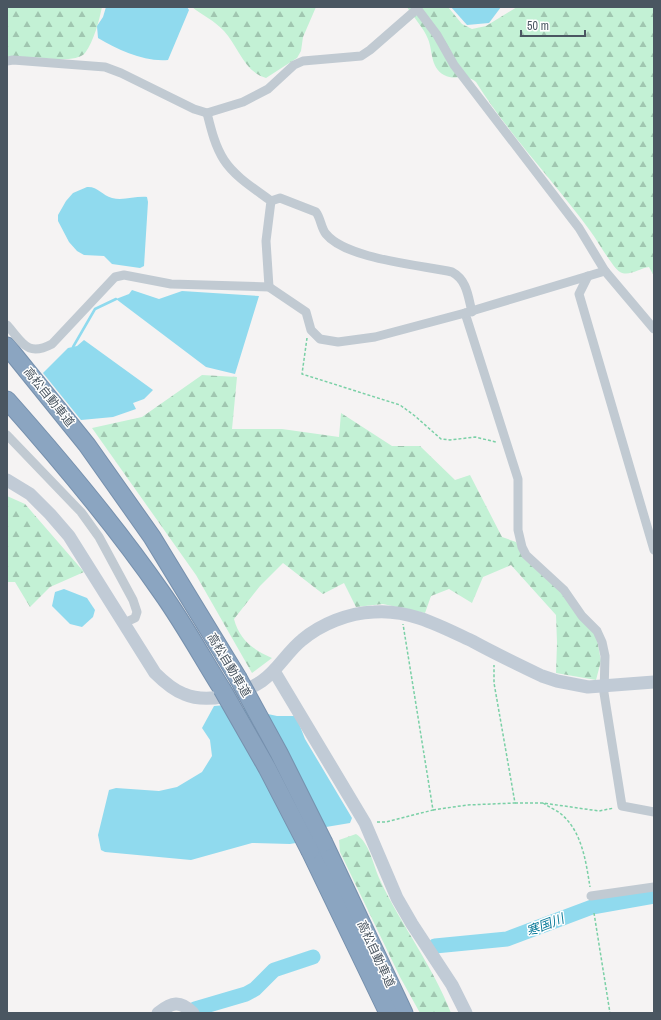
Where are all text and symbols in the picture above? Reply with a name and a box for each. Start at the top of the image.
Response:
scale bar [521,12,585,38]
text: 50 m [527,18,549,34]
street label: 高松自動車道 [20,364,78,430]
street label: 高松自動車道 [204,630,254,700]
water label: 寒国川 [524,909,568,940]
street label: 高松自動車道 [354,918,398,990]

